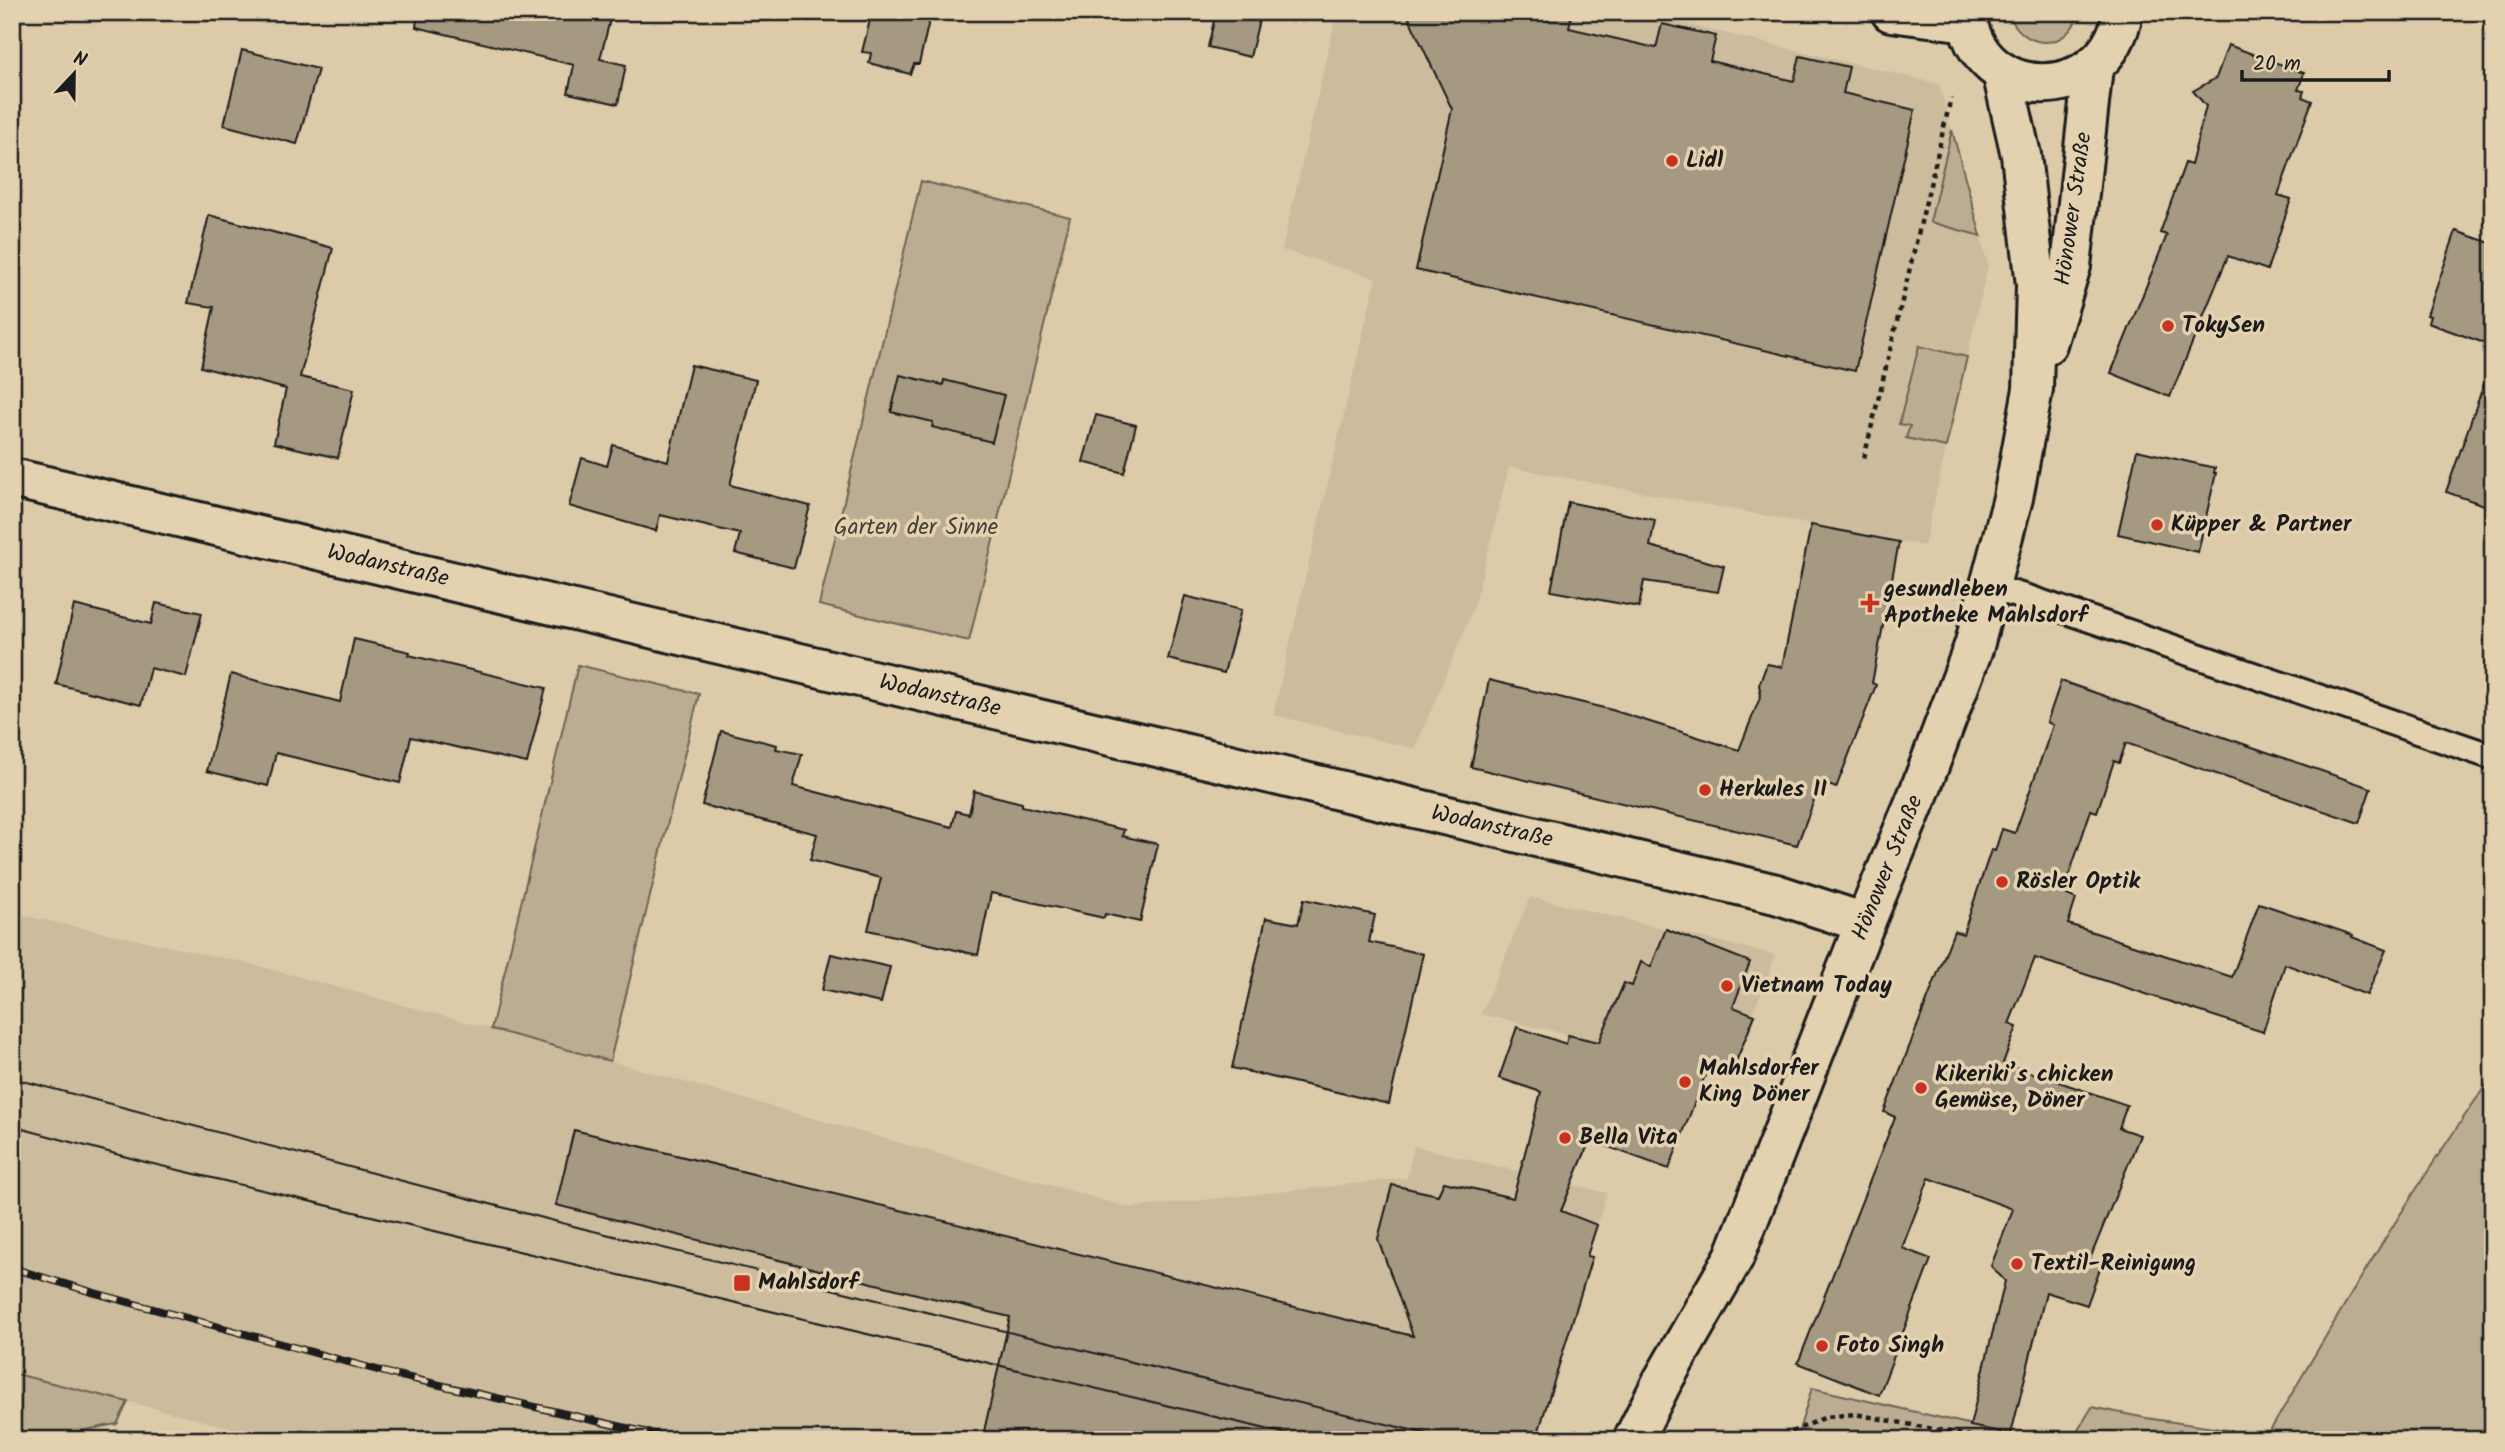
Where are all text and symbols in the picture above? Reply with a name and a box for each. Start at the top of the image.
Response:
north arrow [38,38,108,108]
scale bar [2242,38,2390,82]
text: N [68,44,91,76]
text: 20 m [2253,48,2301,81]
street label: Hönower Straße [2045,130,2103,288]
place label: Lidl [1686,143,1724,179]
marker: Lidl [1664,153,1680,169]
place label: TokySen [2182,308,2265,344]
marker: TokySen [2160,318,2176,334]
place label: Küpper & Partner [2171,507,2353,543]
park label: Garten der Sinne [834,510,998,546]
marker: Küpper & Partner [2149,517,2165,533]
street label: Wodanstraße [324,535,452,597]
place label: gesundleben Apotheke Mahlsdorf [1883,572,2089,634]
marker: gesundleben Apotheke Mahlsdorf [1862,595,1878,611]
street label: Wodanstraße [876,665,1004,727]
place label: Herkules II [1719,772,1827,808]
marker: Herkules II [1697,782,1713,798]
street label: Hönower Straße [1842,790,1934,946]
street label: Wodanstraße [1428,796,1556,858]
place label: Rösler Optik [2016,864,2140,900]
marker: Rösler Optik [1994,874,2010,890]
place label: Vietnam Today [1741,968,1892,1004]
marker: Vietnam Today [1719,978,1735,994]
place label: Mahlsdorfer King Döner [1699,1051,1820,1113]
place label: Kikeriki’s chicken Gemüse, Döner [1935,1057,2114,1119]
marker: Mahlsdorfer King Döner [1677,1074,1693,1090]
marker: Kikeriki’s chicken Gemüse, Döner [1913,1080,1929,1096]
place label: Bella Vita [1579,1120,1678,1156]
marker: Bella Vita [1557,1130,1573,1146]
place label: Textil-Reinigung [2031,1246,2196,1282]
marker: Textil-Reinigung [2009,1256,2025,1272]
place label: Mahlsdorf [758,1265,860,1301]
marker: Mahlsdorf [732,1273,752,1293]
place label: Foto Singh [1836,1328,1944,1364]
marker: Foto Singh [1814,1338,1830,1354]

